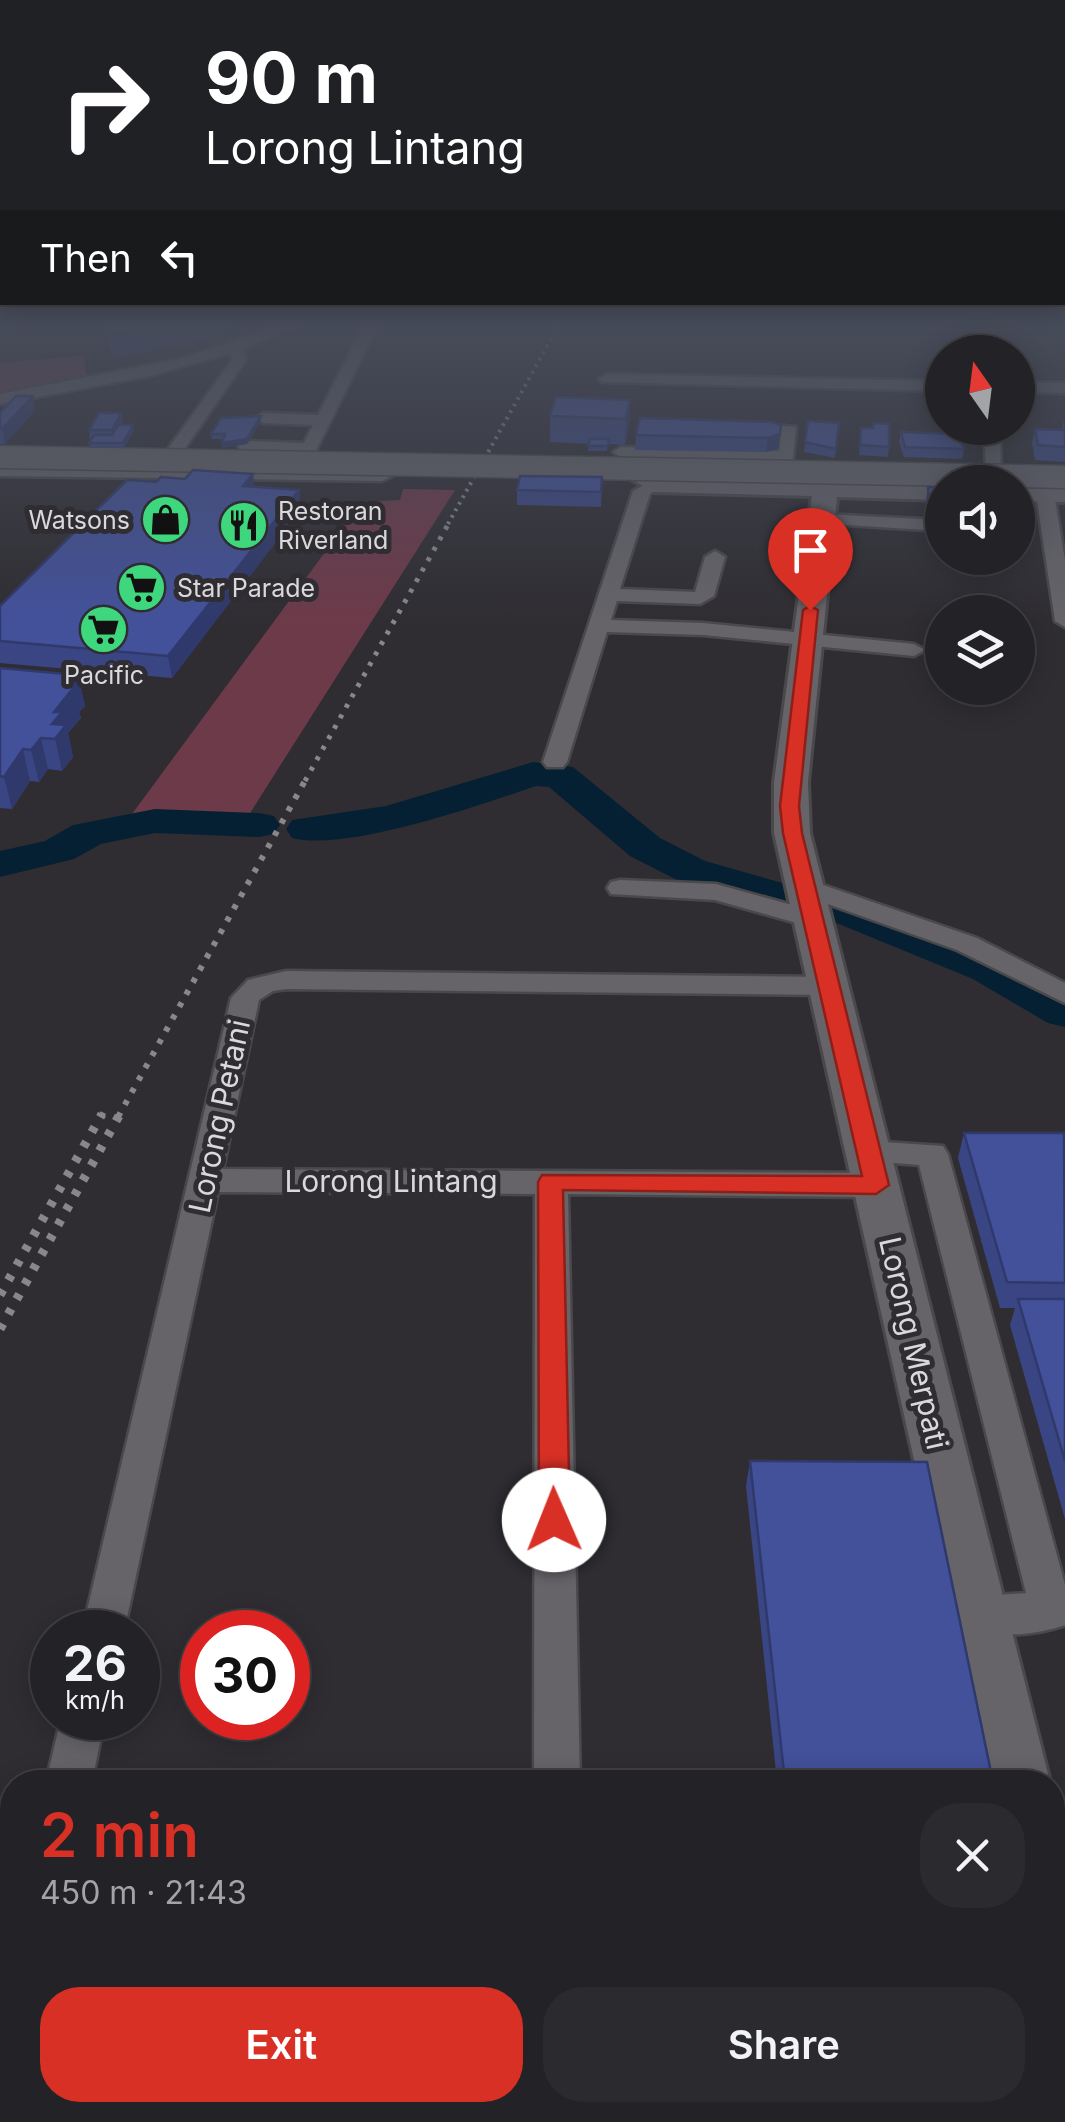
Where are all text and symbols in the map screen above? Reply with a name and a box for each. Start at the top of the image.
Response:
text: 90 m [205,35,378,120]
icon: right [40,40,170,170]
text: Lorong Lintang [205,120,525,175]
icon: left [152,230,207,285]
text: Then [40,235,132,281]
north arrow [925,335,1035,445]
map controls [925,335,1035,705]
button: sound [925,465,1035,575]
shop icon: Watsons [139,494,191,546]
place label: Restoran Riverland [278,496,388,555]
restaurant icon: Restoran Riverland [217,499,269,551]
place label: Watsons [29,505,130,535]
pin [768,508,853,611]
icon: arrive [783,523,838,578]
supermarket icon: Star Parade [116,562,168,614]
place label: Star Parade [177,573,315,603]
button: layers [925,595,1035,705]
supermarket icon: Pacific [78,603,130,655]
place label: Pacific [64,660,144,690]
street label: Lorong Petani [181,1016,257,1216]
street label: Lorong Lintang [284,1163,498,1199]
street label: Lorong Merpati [872,1233,956,1453]
position arrow [502,1468,606,1572]
speed limit sign: 30 [180,1610,310,1740]
text: 26 [63,1633,127,1693]
text: km/h [65,1685,125,1715]
text: 2 min [40,1799,199,1871]
button: close [920,1803,1025,1908]
text: 450 m · 21:43 [40,1873,247,1912]
button: Exit [40,1987,523,2102]
button: Share [543,1987,1025,2102]

